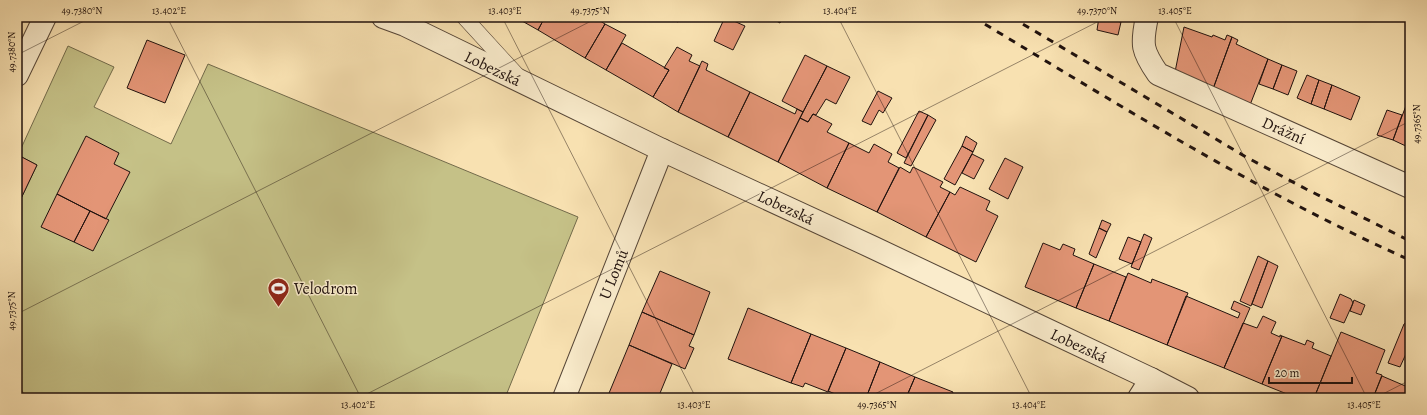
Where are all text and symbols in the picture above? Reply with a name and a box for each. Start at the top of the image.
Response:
text: 49.7380°N [62,4,102,17]
text: 13.402°E [152,4,186,17]
text: 13.403°E [488,4,522,17]
text: 49.7375°N [570,4,610,17]
text: 13.404°E [823,4,857,17]
text: 49.7370°N [1077,4,1117,17]
text: 13.405°E [1158,4,1192,17]
text: 49.7380°N [5,32,18,72]
street label: Lobezská [461,46,525,92]
text: 49.7365°N [1410,104,1423,144]
street label: Drážní [1258,112,1309,150]
street label: Lobezská [754,185,818,231]
street label: U Lomů [594,246,634,303]
sports icon: Velodrom [266,275,292,308]
place label: Velodrom [293,278,357,300]
text: 49.7375°N [5,291,18,331]
street label: Lobezská [1047,323,1111,369]
scale bar [1269,359,1352,385]
text: 20 m [1275,365,1299,381]
text: 13.402°E [341,398,375,411]
text: 13.403°E [677,398,711,411]
text: 49.7365°N [857,398,897,411]
text: 13.404°E [1012,398,1046,411]
text: 13.405°E [1347,398,1381,411]

